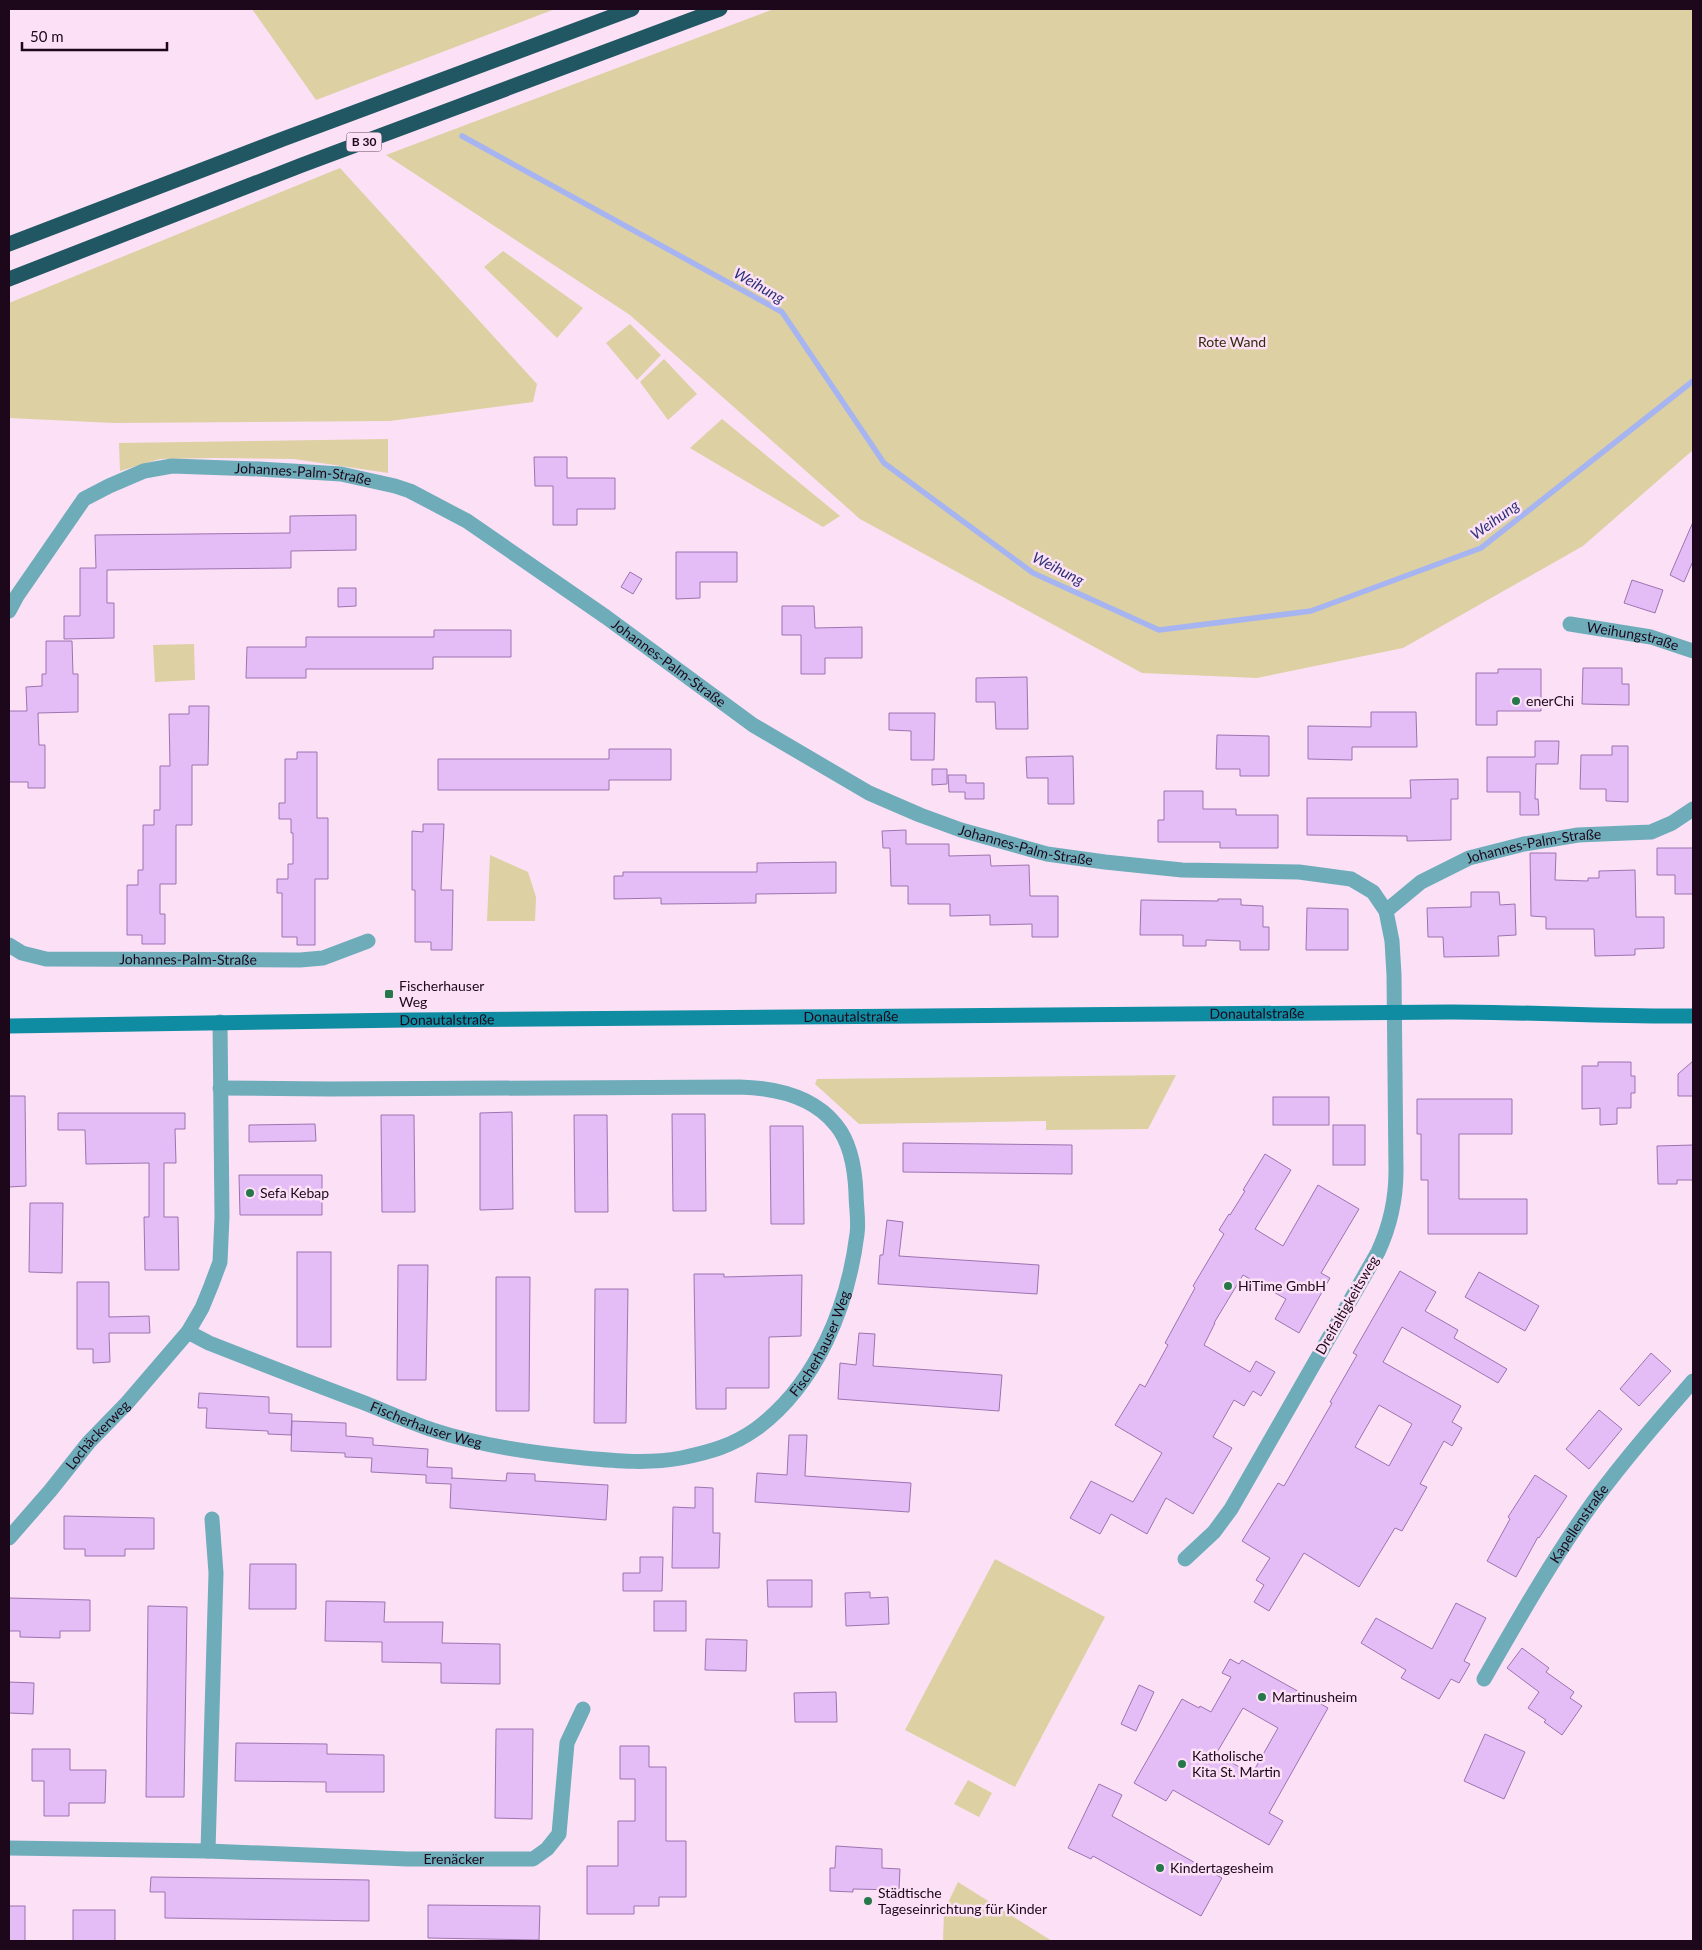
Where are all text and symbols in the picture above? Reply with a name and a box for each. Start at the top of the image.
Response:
scale bar [22,20,168,52]
text: 50 m [30,27,64,45]
road number: B 30 [346,132,382,152]
water label: Weihung [731,264,789,307]
park label: Rote Wand [1198,333,1266,350]
street label: Johannes-Palm-Straße [234,459,373,489]
water label: Weihung [1467,495,1523,543]
water label: Weihung [1030,548,1088,589]
street label: Johannes-Palm-Straße [608,615,729,710]
street label: Weihungstraße [1586,618,1681,654]
place label: enerChi [1526,692,1574,709]
marker: enerChi [1510,695,1522,707]
street label: Johannes-Palm-Straße [957,821,1094,868]
street label: Johannes-Palm-Straße [1462,825,1602,866]
street label: Johannes-Palm-Straße [119,950,257,968]
place label: Fischerhauser Weg [399,977,484,1010]
marker: Fischerhauser Weg [383,988,395,1000]
street label: Donautalstraße [1209,1004,1304,1022]
street label: Donautalstraße [803,1007,899,1025]
street label: Donautalstraße [399,1010,495,1028]
place label: Sefa Kebap [260,1184,329,1201]
marker: Sefa Kebap [244,1187,256,1199]
street label: Dreifaltigkeitsweg [1311,1252,1382,1357]
place label: HiTime GmbH [1238,1277,1326,1294]
marker: HiTime GmbH [1222,1280,1234,1292]
street label: Fischerhauser Weg [785,1288,853,1400]
street label: Lochäckerweg [62,1396,133,1473]
street label: Fischerhauser Weg [368,1397,484,1451]
street label: Kapellenstraße [1546,1481,1612,1566]
place label: Martinusheim [1272,1688,1357,1705]
marker: Martinusheim [1256,1691,1268,1703]
place label: Katholische Kita St. Martin [1192,1747,1281,1780]
marker: Katholische Kita St. Martin [1176,1758,1188,1770]
street label: Erenäcker [423,1850,484,1867]
place label: Kindertagesheim [1170,1859,1273,1876]
marker: Kindertagesheim [1154,1862,1166,1874]
place label: Städtische Tageseinrichtung für Kinder [878,1884,1047,1917]
marker: Städtische Tageseinrichtung für Kinder [862,1895,874,1907]

